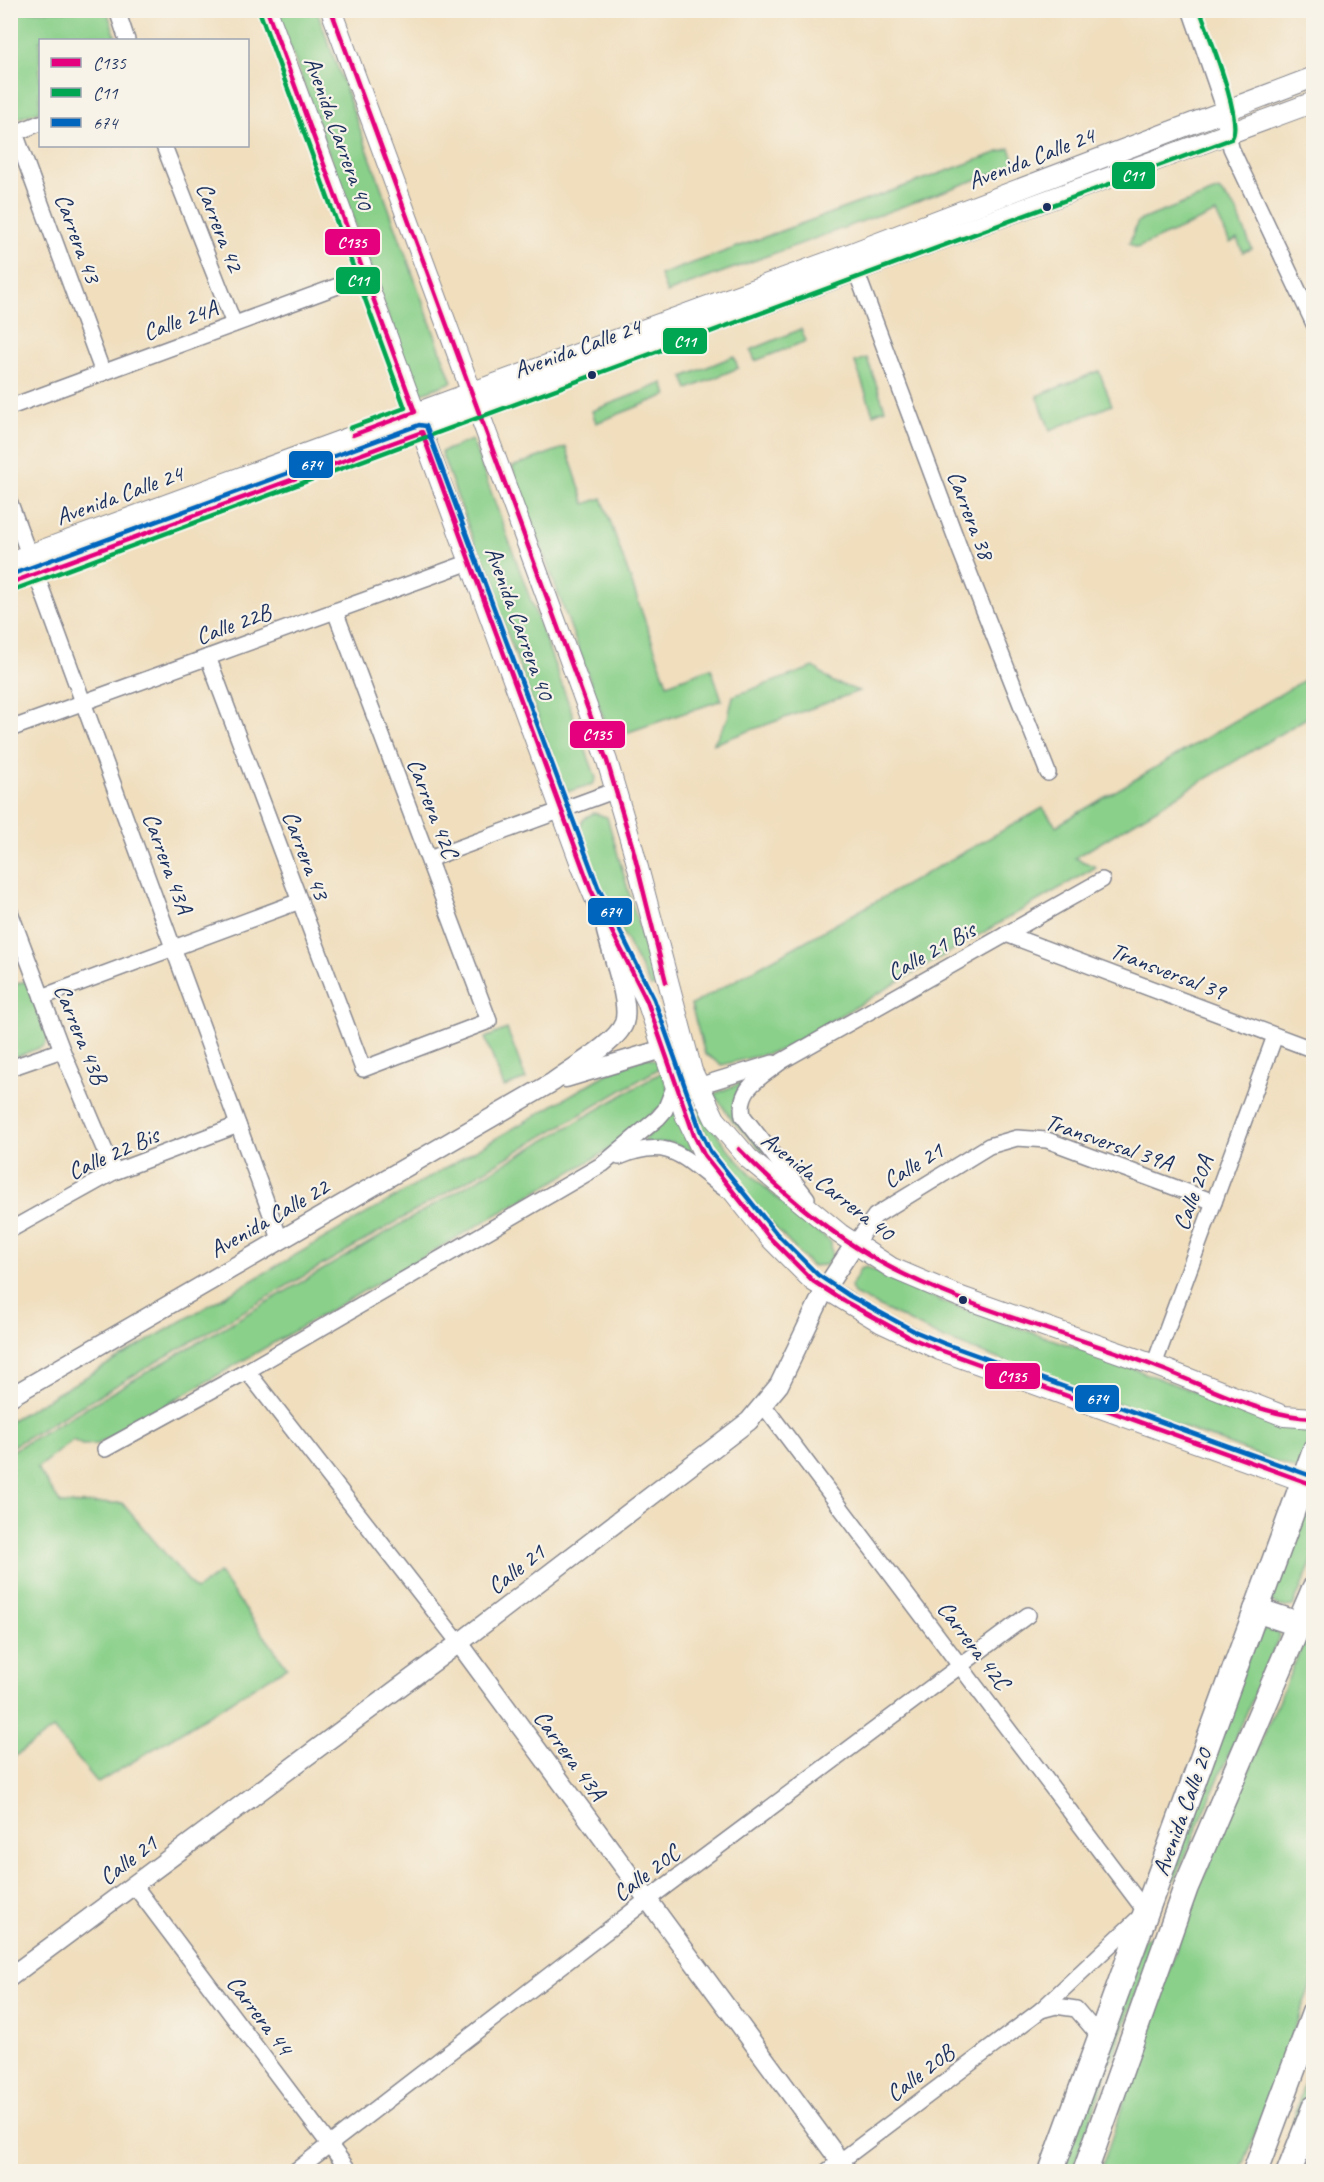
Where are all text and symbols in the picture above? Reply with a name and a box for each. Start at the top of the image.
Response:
legend [39,39,249,147]
text: C135 [93,52,127,74]
street label: Avenida Carrera 40 [297,52,381,216]
text: C11 [93,82,119,104]
text: 674 [93,112,119,134]
street label: Avenida Calle 24 [963,119,1101,196]
line badge: C11 [1111,161,1156,190]
text: C11 [1122,166,1146,186]
street label: Carrera 42 [189,178,251,278]
street label: Carrera 43 [48,189,109,289]
unlabelled marker [1041,201,1053,213]
line badge: C135 [324,228,381,256]
text: C135 [338,233,369,253]
line badge: C11 [335,266,381,295]
text: C11 [347,271,371,291]
street label: Calle 24A [139,292,222,347]
street label: Avenida Calle 24 [509,310,647,385]
line badge: C11 [662,327,708,355]
text: C11 [674,332,698,352]
unlabelled marker [586,369,598,381]
line badge: 674 [288,450,334,479]
text: 674 [300,455,324,475]
street label: Avenida Calle 24 [51,457,189,532]
street label: Carrera 38 [940,466,1002,566]
street label: Avenida Carrera 40 [478,542,562,706]
street label: Calle 22B [191,596,276,651]
line badge: C135 [569,720,626,749]
text: C135 [583,725,614,745]
street label: Carrera 42C [400,754,467,864]
street label: Carrera 43 [275,806,337,906]
street label: Carrera 43A [136,809,200,918]
line badge: 674 [587,897,633,926]
text: 674 [599,902,623,922]
street label: Calle 21 Bis [882,913,983,987]
street label: Transversal 39 [1106,935,1232,1007]
street label: Carrera 43B [47,980,115,1090]
street label: Transversal 39A [1041,1106,1178,1178]
street label: Calle 22 Bis [63,1119,166,1186]
street label: Avenida Carrera 40 [755,1125,902,1249]
street label: Calle 21 [877,1135,950,1195]
street label: Calle 20A [1166,1151,1221,1234]
street label: Avenida Calle 22 [204,1171,336,1264]
unlabelled marker [957,1294,969,1306]
line badge: C135 [984,1362,1041,1390]
text: C135 [998,1367,1029,1387]
line badge: 674 [1074,1384,1120,1413]
text: 674 [1086,1389,1110,1409]
street label: Calle 21 [481,1536,552,1601]
street label: Carrera 42C [931,1594,1019,1698]
street label: Carrera 43A [527,1704,614,1807]
street label: Avenida Calle 20 [1145,1742,1220,1880]
street label: Calle 21 [93,1828,164,1892]
street label: Calle 20C [606,1836,688,1908]
street label: Carrera 44 [220,1969,301,2063]
street label: Calle 20B [880,2037,961,2108]

